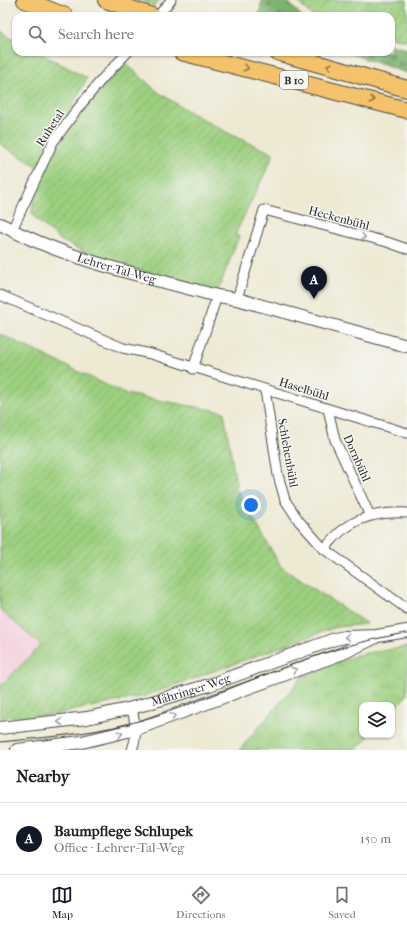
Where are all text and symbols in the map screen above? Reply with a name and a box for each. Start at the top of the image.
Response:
search box [12,12,395,56]
icon: search [26,23,48,45]
text: Search here [58,25,134,43]
one-way arrow [326,62,333,71]
one-way arrow [243,64,249,72]
road number: B 10 [280,71,308,89]
one-way arrow [369,95,376,104]
street label: Ruhetal [33,106,67,149]
street label: Heckenbühl [307,203,372,233]
one-way arrow [360,232,366,240]
street label: Lehrer-Tal-Weg [75,250,158,287]
pin: A [301,266,327,299]
street label: Haselbühl [277,375,331,403]
street label: Schlehenbühl [275,417,301,489]
street label: Dornbühl [340,432,374,484]
your location [241,495,261,515]
one-way arrow [344,633,350,642]
one-way arrow [291,667,298,675]
street label: Mähringer Weg [149,671,233,709]
map controls [359,702,395,738]
button: layers [359,702,395,738]
one-way arrow [169,713,176,721]
one-way arrow [57,717,63,726]
one-way arrow [116,730,123,738]
text: Nearby [16,766,70,786]
text: Baumpflege Schlupek [54,822,193,840]
text: A [25,831,33,846]
text: 150 m [360,831,391,846]
text: Office · Lehrer-Tal-Weg [54,840,184,855]
tab: Map [51,884,73,921]
tab: Directions [176,884,226,921]
tab: Saved [328,884,356,921]

